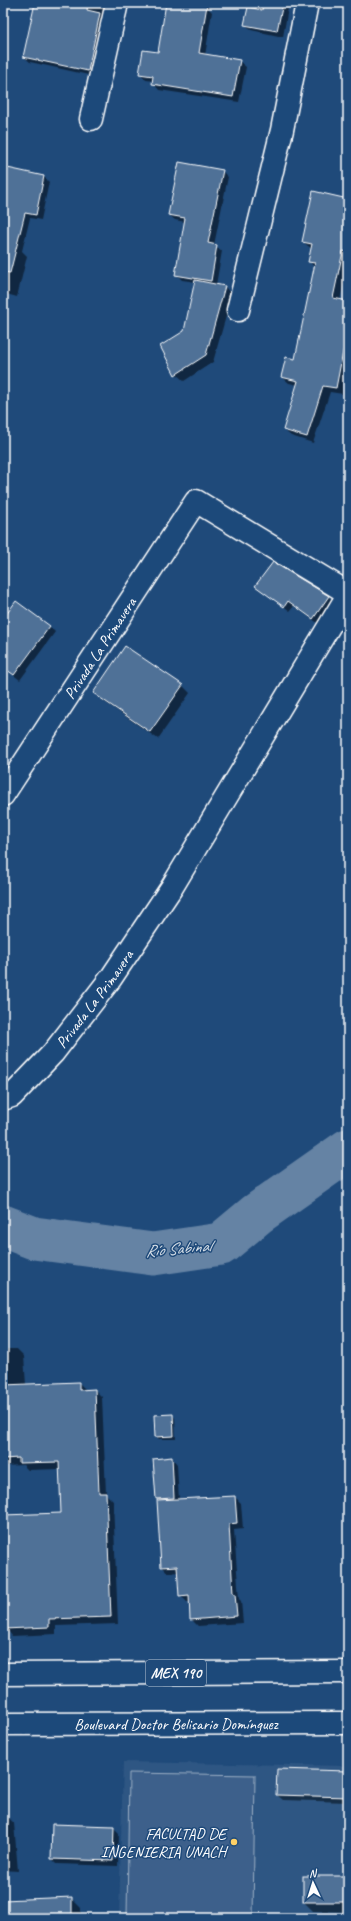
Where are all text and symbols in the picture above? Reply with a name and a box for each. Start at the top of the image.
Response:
street label: Privada La Primavera [60,593,142,703]
street label: Privada La Primavera [52,945,139,1052]
water label: Río Sabinal [144,1235,218,1262]
road number: MEX 190 [146,1660,206,1686]
street label: Boulevard Doctor Belisario Domínguez [74,1714,279,1735]
place label: FACULTAD DE INGENIERIA UNACH [101,1824,229,1862]
marker: FACULTAD DE INGENIERIA UNACH [229,1837,239,1847]
north arrow [293,1863,333,1903]
text: N [308,1866,318,1880]

